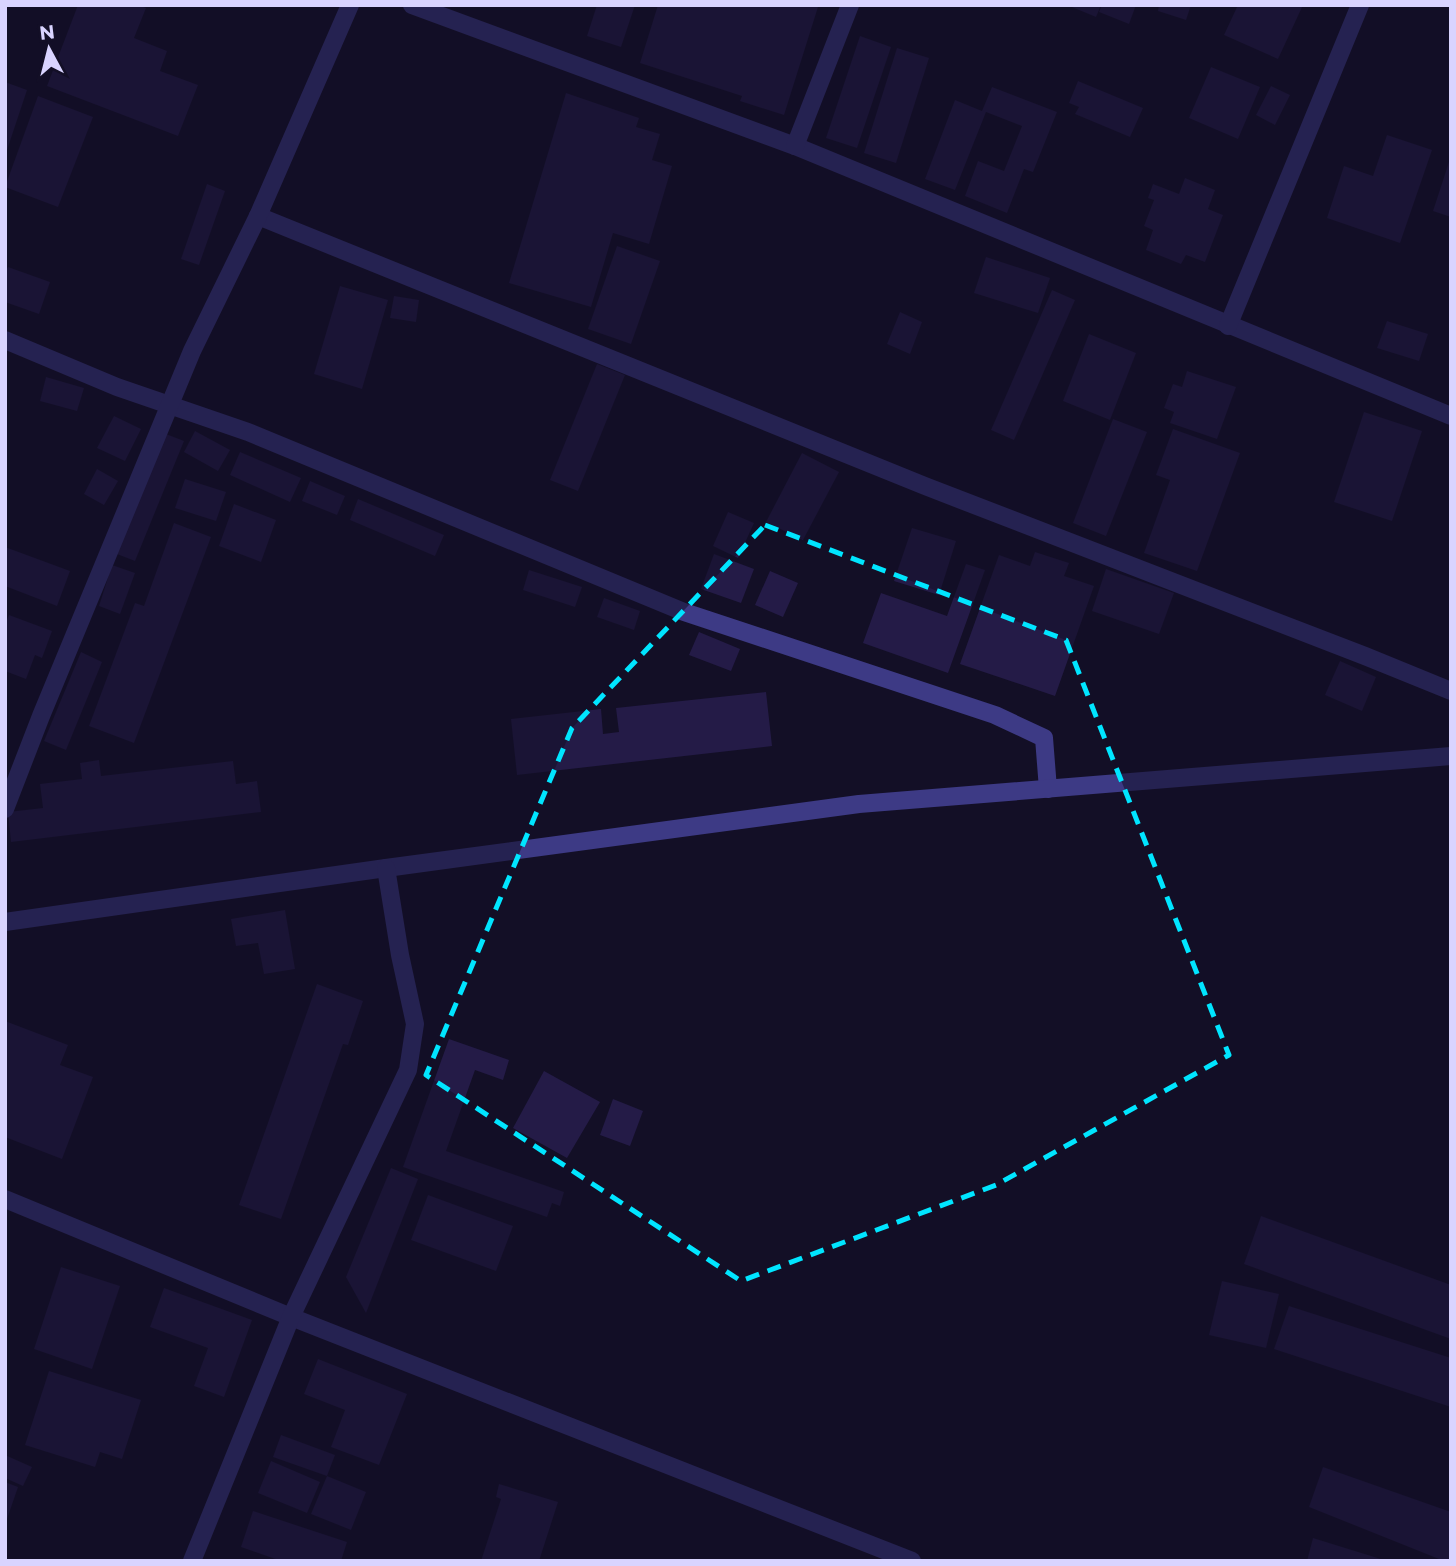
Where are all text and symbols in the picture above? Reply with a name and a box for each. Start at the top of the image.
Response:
north arrow [14,14,84,84]
text: N [38,20,56,45]

